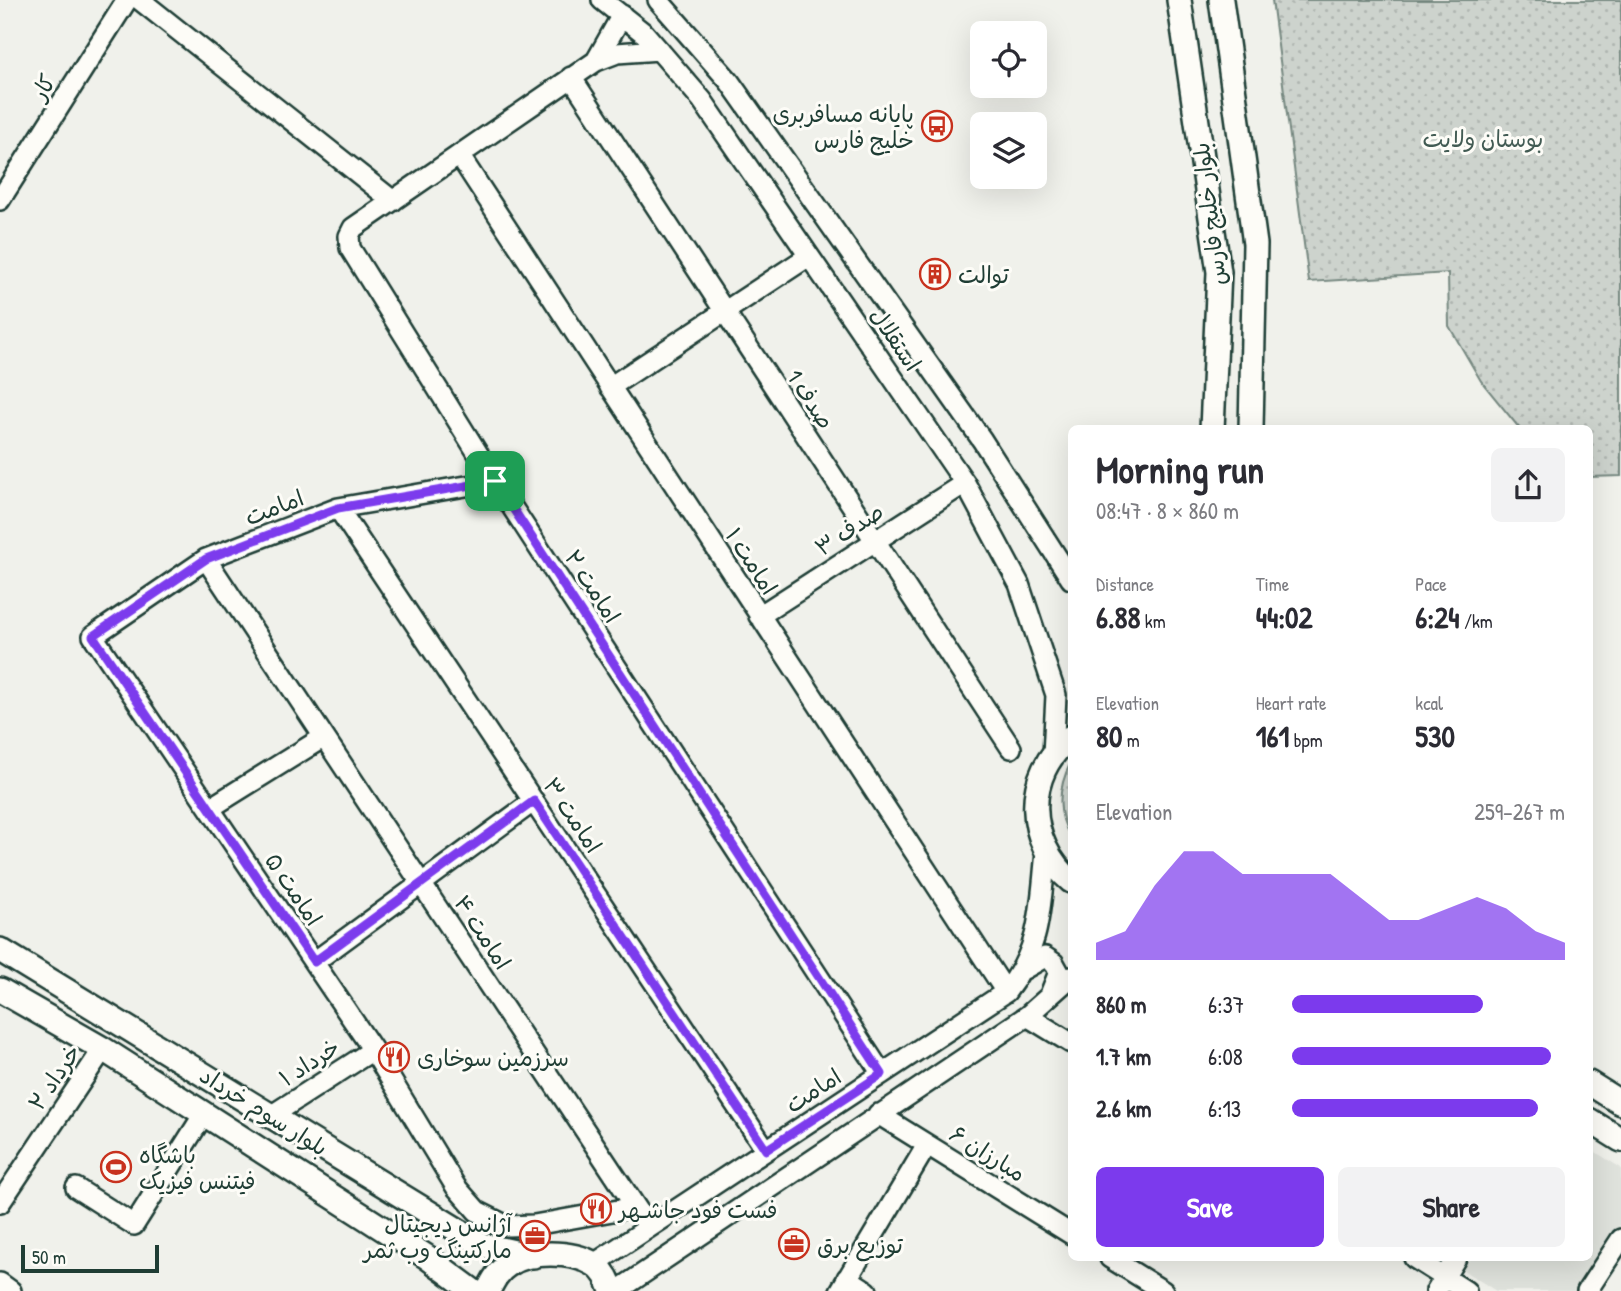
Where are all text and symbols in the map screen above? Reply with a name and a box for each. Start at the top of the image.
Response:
map controls [970,21,1047,189]
button: locate [970,21,1047,98]
street label: کار [22,68,63,107]
place label: پایانه مسافربری خلیج فارس [772,98,914,156]
bus stop icon: پایانه مسافربری خلیج فارس [920,109,954,143]
button: layers [970,112,1047,189]
park label: بوستان ولایت [1423,123,1543,154]
street label: بلوار خلیج فارس [1185,140,1234,287]
building icon: توالت [918,257,952,291]
place label: توالت [958,259,1009,290]
street label: استقلال [863,301,929,377]
street label: صدف 1 [780,363,842,435]
text: Morning run [1096,443,1264,495]
button: share [1491,448,1565,522]
pin [465,451,525,511]
icon: arrive [476,462,514,500]
street label: امامت [240,482,308,532]
street label: صدف ۳ [809,495,889,563]
text: 08:47 · 8 × 860 m [1096,495,1239,526]
street label: امامت ۱ [719,521,785,601]
street label: امامت ۲ [558,543,628,629]
text: Distance [1096,571,1154,597]
text: Time [1256,571,1289,597]
text: Pace [1415,571,1447,597]
text: 6.88 [1096,597,1140,637]
text: 44:02 [1256,597,1313,637]
text: 6:24 [1415,597,1460,637]
text: km [1140,608,1166,634]
text: /km [1460,608,1493,634]
text: Elevation [1096,690,1159,716]
text: Heart rate [1256,690,1327,716]
text: kcal [1415,690,1443,716]
text: 80 [1096,716,1122,756]
text: 161 [1256,716,1289,756]
text: 530 [1415,716,1455,756]
text: m [1122,727,1140,753]
text: bpm [1289,727,1323,753]
street label: امامت ۳ [536,771,610,859]
text: Elevation [1096,796,1172,827]
text: 259–267 m [1474,796,1565,827]
street label: امامت ۵ [258,846,330,932]
street label: امامت ۴ [447,889,519,975]
text: 860 m [1096,989,1146,1020]
text: 6:37 [1208,989,1244,1020]
street label: خرداد ۱ [273,1031,345,1093]
street label: خرداد ۲ [21,1038,87,1116]
restaurant icon: سرزمین سوخاری [377,1040,411,1074]
text: 1.7 km [1096,1041,1151,1072]
text: 6:08 [1208,1041,1243,1072]
place label: سرزمین سوخاری [417,1042,569,1073]
street label: بلوار سوم خرداد [193,1059,334,1164]
street label: امامت [779,1060,847,1120]
text: 2.6 km [1096,1093,1151,1124]
text: 6:13 [1208,1093,1241,1124]
street label: مبارزان ۶ [944,1118,1032,1188]
place label: باشگاه فیتنس فیزیک [139,1139,256,1196]
sports icon: باشگاه فیتنس فیزیک [99,1150,133,1184]
button: Save [1096,1167,1324,1247]
button: Share [1338,1167,1565,1247]
restaurant icon: فست فود جاشـهر [579,1192,613,1226]
place label: فست فود جاشـهر [617,1194,778,1225]
place label: آژانس دیجیتال مارکتینگ وب ثمر [362,1208,513,1265]
office icon: آژانس دیجیتال مارکتینگ وب ثمر [518,1219,552,1253]
office icon: توزیع برق [777,1227,811,1261]
place label: توزیع برق [817,1229,903,1262]
scale bar [21,1242,159,1274]
text: 50 m [32,1244,66,1270]

